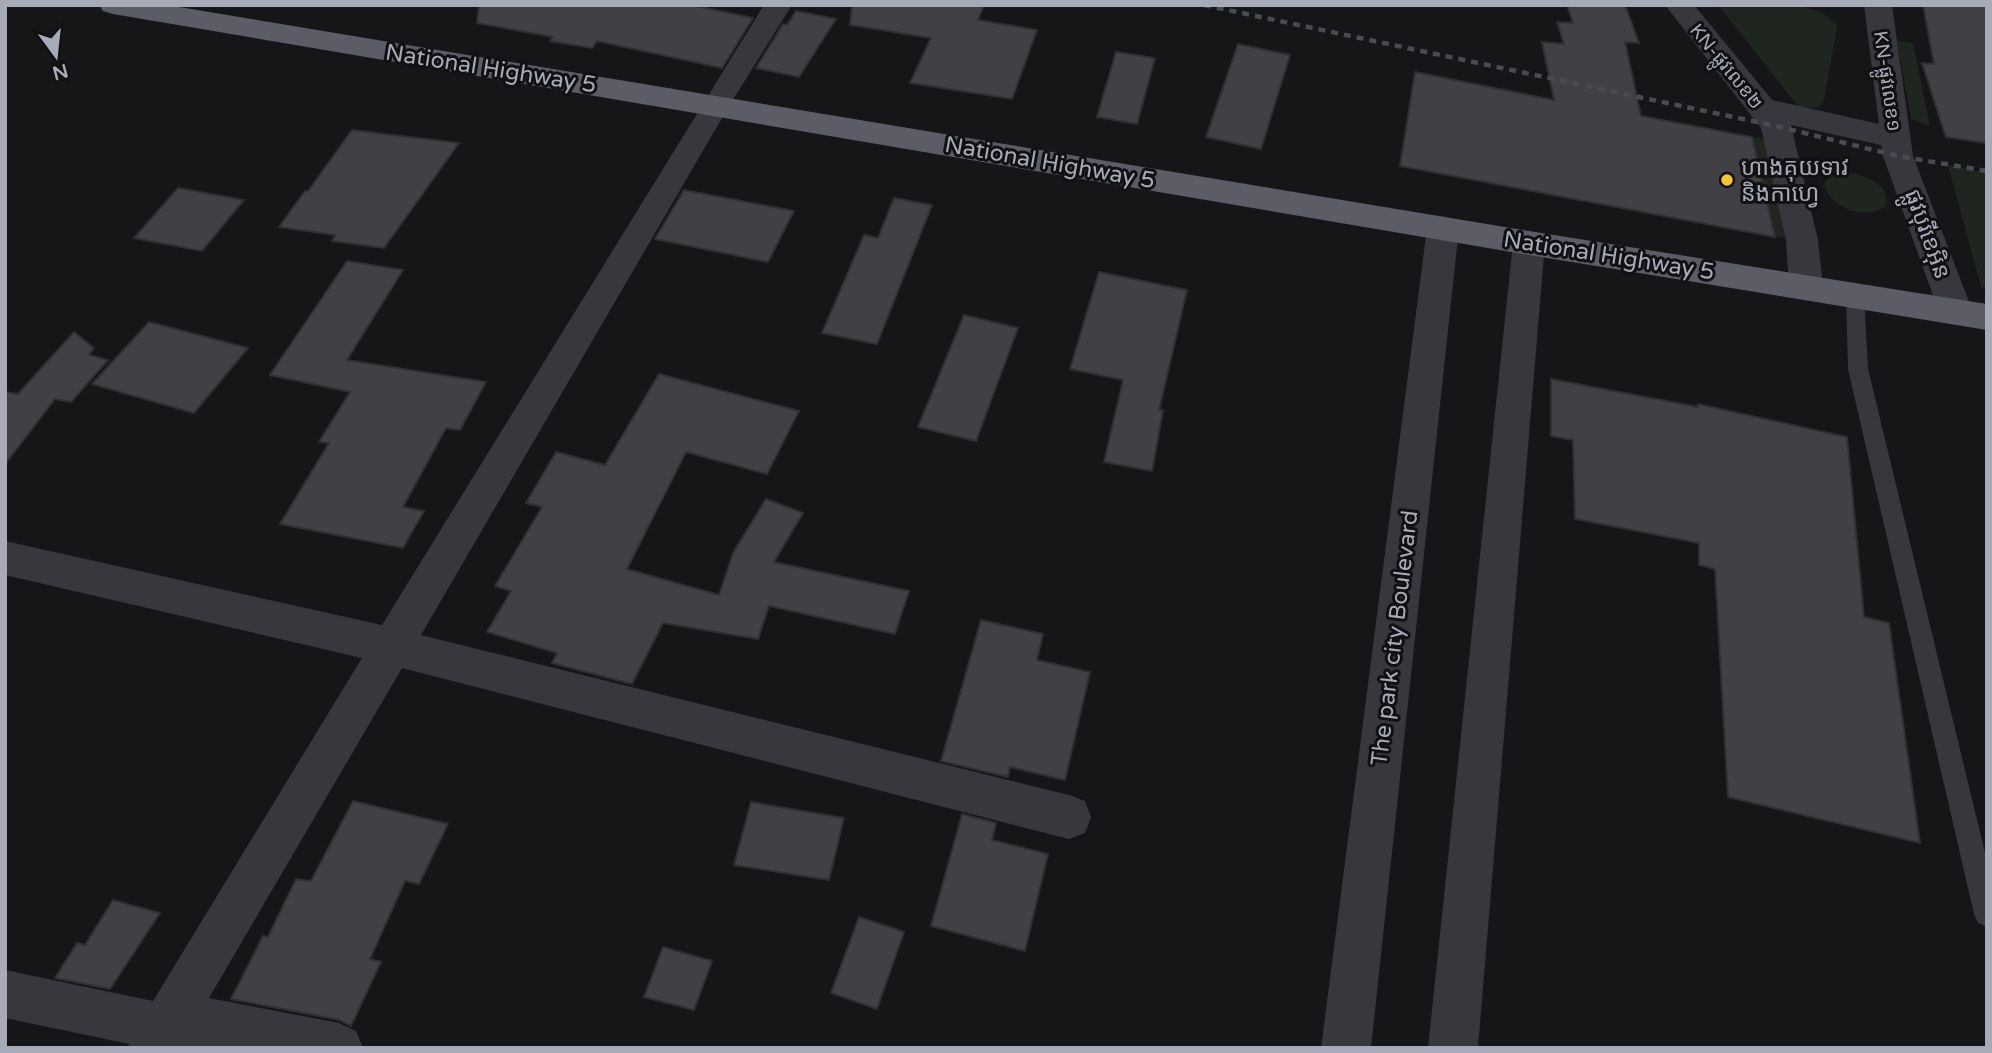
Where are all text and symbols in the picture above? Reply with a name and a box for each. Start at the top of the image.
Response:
street label: KN-ផ្លូវលេខ២ [1681,20,1767,117]
north arrow [21,21,91,91]
street label: KN-ផ្លូវលេខ១ [1864,29,1905,134]
street label: National Highway 5 [383,38,598,99]
text: N [50,59,70,84]
street label: National Highway 5 [943,131,1157,195]
place label: ហាងគុយទាវ និងកាហ្វេ [1741,154,1849,208]
marker: ហាងគុយទាវ និងកាហ្វេ [1719,172,1735,188]
street label: ផ្លូវបុរីខេអ៊ិន [1891,185,1956,286]
street label: National Highway 5 [1501,225,1716,286]
street label: The park city Boulevard [1365,509,1425,767]

